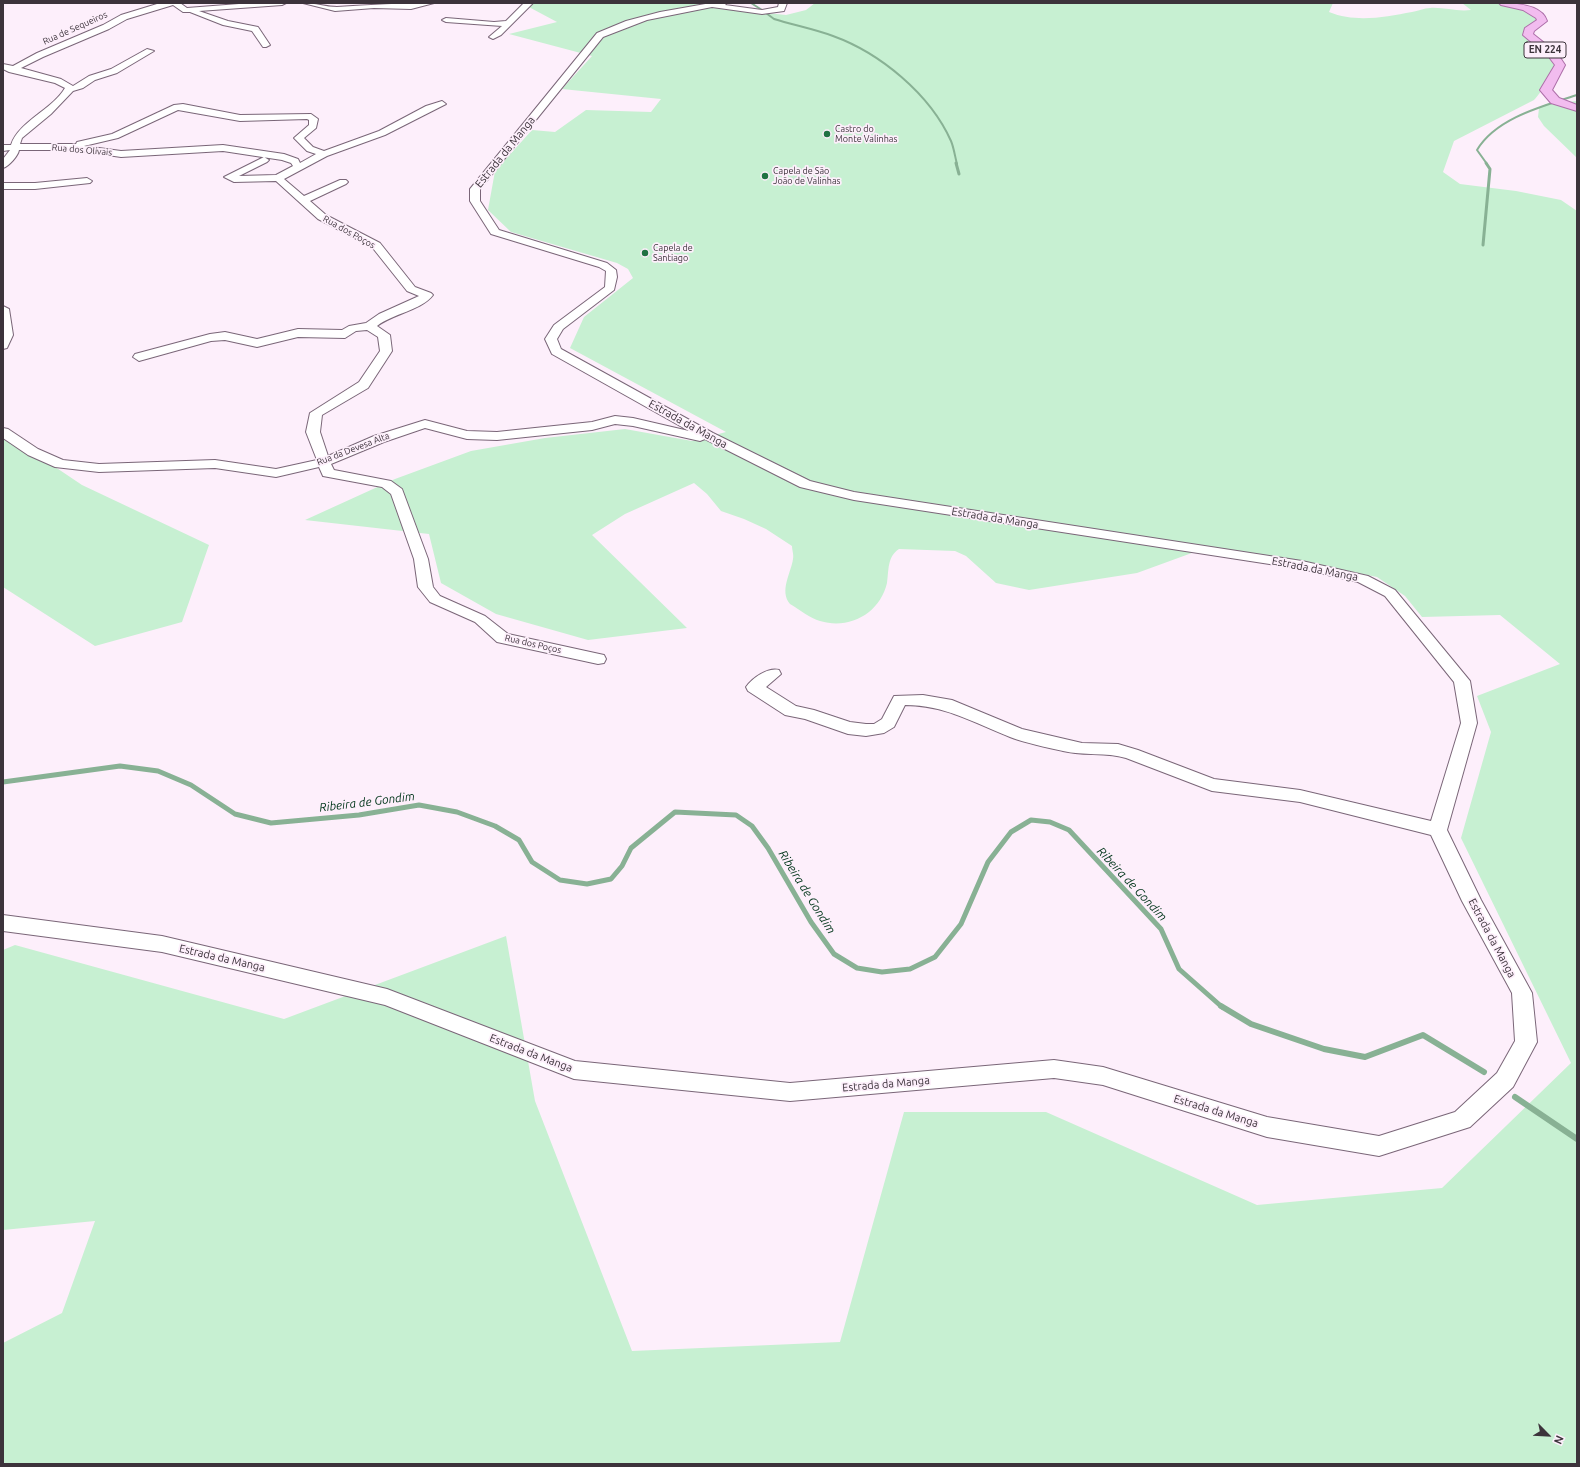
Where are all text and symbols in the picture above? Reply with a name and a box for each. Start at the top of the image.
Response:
street label: Rua de Sequeiros [41,9,109,47]
road number: EN 224 [1524,42,1566,58]
street label: Estrada da Manga [472,114,538,190]
place label: Castro do Monte Valinhas [835,124,897,145]
marker: Castro do Monte Valinhas [822,129,832,139]
street label: Rua dos Olivais [51,142,113,158]
place label: Capela de São João de Valinhas [773,166,840,187]
marker: Capela de São João de Valinhas [760,171,770,181]
street label: Rua dos Poços [321,213,377,251]
place label: Capela de Santiago [653,243,693,264]
marker: Capela de Santiago [640,248,650,258]
street label: Estrada da Manga [646,397,730,451]
street label: Rua da Devesa Alta [315,430,391,468]
street label: Estrada da Manga [951,505,1039,531]
street label: Estrada da Manga [1271,554,1359,584]
street label: Rua dos Poços [504,632,562,656]
water label: Ribeira de Gondim [318,789,416,815]
water label: Ribeira de Gondim [1094,844,1170,924]
water label: Ribeira de Gondim [775,847,839,937]
street label: Estrada da Manga [1466,896,1518,980]
street label: Estrada da Manga [178,942,266,974]
street label: Estrada da Manga [488,1031,574,1075]
street label: Estrada da Manga [842,1074,930,1094]
street label: Estrada da Manga [1172,1092,1260,1130]
north arrow [1528,1415,1568,1455]
text: N [1552,1434,1566,1446]

